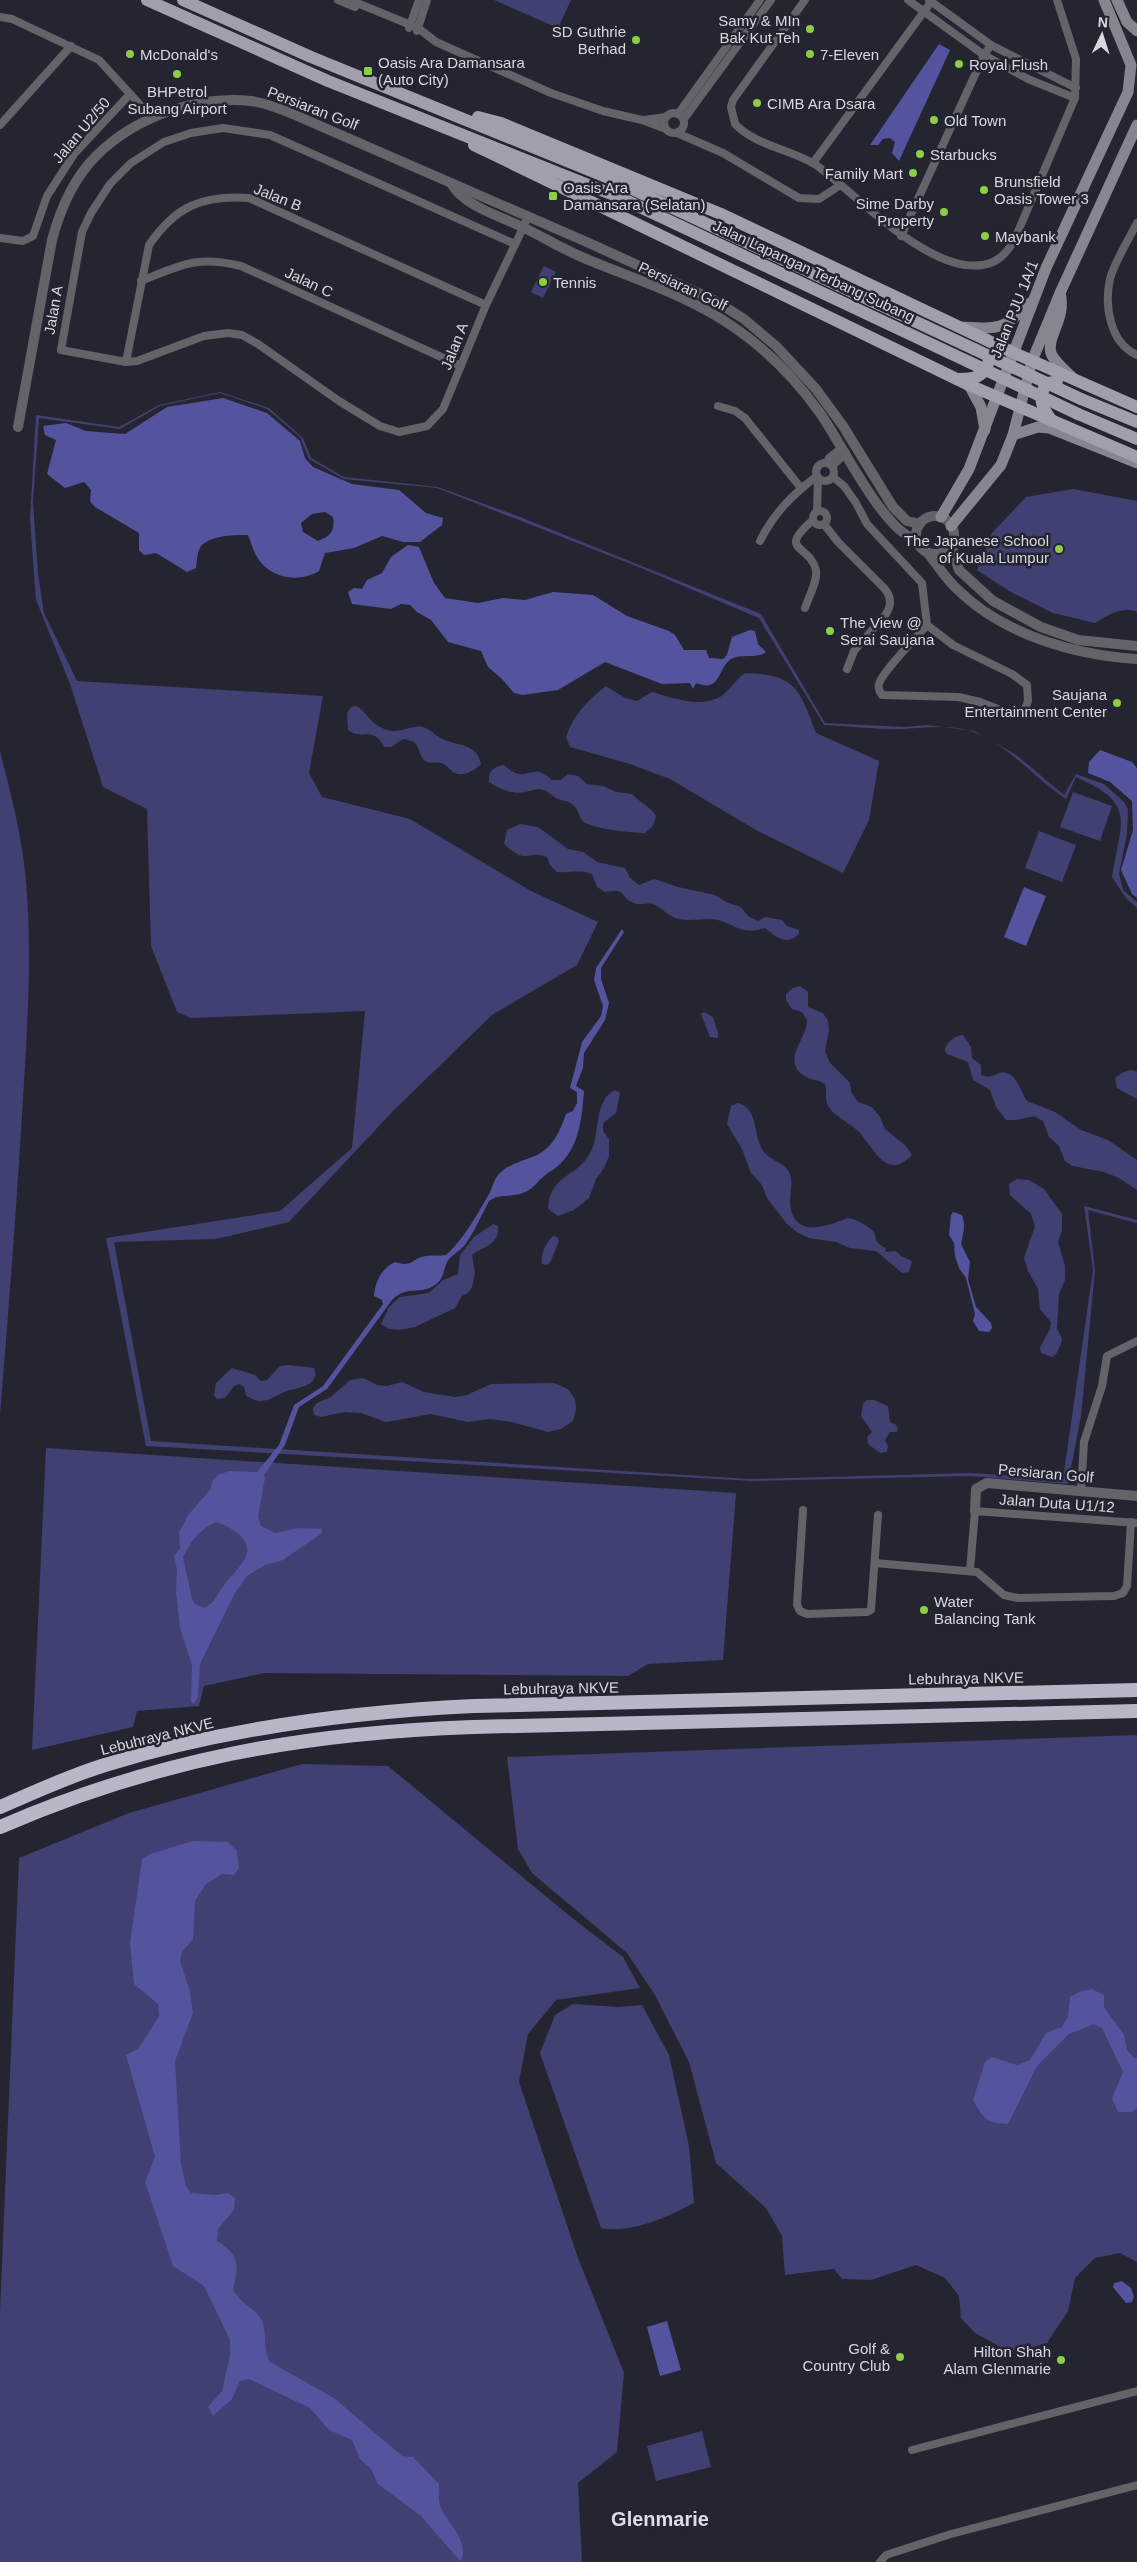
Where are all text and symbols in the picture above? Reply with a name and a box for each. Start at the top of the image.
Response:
north arrow [1077,10,1127,60]
place label: Samy & MIn Bak Kut Teh [718,12,800,46]
text: N [1097,14,1109,30]
place label: SD Guthrie Berhad [552,23,626,57]
marker: Samy & MIn Bak Kut Teh [804,23,816,35]
marker: SD Guthrie Berhad [630,34,642,46]
place label: McDonald's [140,46,218,63]
place label: 7-Eleven [820,46,879,63]
marker: McDonald's [124,48,136,60]
marker: 7-Eleven [804,48,816,60]
place label: Oasis Ara Damansara (Auto City) [378,54,525,88]
place label: Royal Flush [969,56,1048,73]
marker: Royal Flush [953,58,965,70]
marker: Oasis Ara Damansara (Auto City) [362,65,374,77]
marker: BHPetrol Subang Airport [171,68,183,80]
place label: BHPetrol Subang Airport [127,83,227,117]
street label: Persiaran Golf [265,83,362,133]
street label: Jalan U2/50 [49,94,113,166]
place label: CIMB Ara Dsara [767,95,876,112]
marker: CIMB Ara Dsara [751,97,763,109]
place label: Old Town [944,112,1006,129]
marker: Old Town [928,114,940,126]
place label: Starbucks [930,146,997,163]
marker: Starbucks [914,148,926,160]
place label: Family Mart [825,165,904,182]
marker: Family Mart [907,167,919,179]
place label: Brunsfield Oasis Tower 3 [994,173,1089,207]
place label: Oasis Ara Damansara (Selatan) [563,179,706,213]
street label: Jalan B [252,180,304,214]
marker: Brunsfield Oasis Tower 3 [978,184,990,196]
marker: Oasis Ara Damansara (Selatan) [547,190,559,202]
place label: Sime Darby Property [856,195,934,229]
marker: Sime Darby Property [938,206,950,218]
street label: Jalan Lapangan Terbang Subang [710,217,918,325]
place label: Maybank [995,228,1056,245]
marker: Maybank [979,230,991,242]
street label: Persiaran Golf [636,258,731,314]
street label: Jalan PJU 1A/1 [987,258,1041,360]
street label: Jalan C [282,264,336,301]
place label: Tennis [553,274,596,291]
marker: Tennis [537,276,549,288]
street label: Jalan A [40,284,66,336]
street label: Jalan A [437,320,471,372]
place label: The Japanese School of Kuala Lumpur [904,532,1049,566]
marker: The Japanese School of Kuala Lumpur [1053,543,1065,555]
place label: The View @ Serai Saujana [840,614,935,648]
marker: The View @ Serai Saujana [824,625,836,637]
place label: Saujana Entertainment Center [964,686,1108,720]
marker: Saujana Entertainment Center [1111,697,1123,709]
street label: Persiaran Golf [998,1460,1095,1486]
street label: Jalan Duta U1/12 [999,1490,1115,1516]
place label: Water Balancing Tank [934,1593,1036,1627]
marker: Water Balancing Tank [918,1604,930,1616]
street label: Lebuhraya NKVE [908,1668,1024,1688]
street label: Lebuhraya NKVE [503,1678,619,1698]
street label: Lebuhraya NKVE [99,1714,215,1758]
place label: Golf & Country Club [802,2340,890,2374]
place label: Hilton Shah Alam Glenmarie [943,2343,1051,2377]
marker: Golf & Country Club [894,2351,906,2363]
marker: Hilton Shah Alam Glenmarie [1055,2354,1067,2366]
district label: Glenmarie [611,2508,709,2530]

